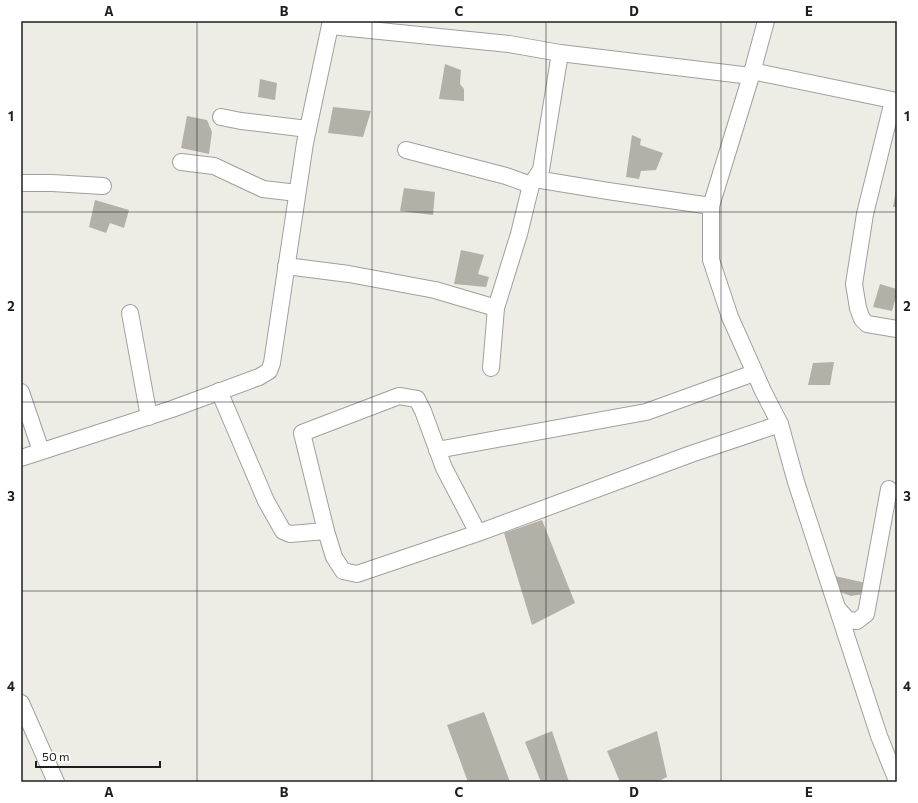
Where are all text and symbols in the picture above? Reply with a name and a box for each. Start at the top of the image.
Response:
text: A [104,3,114,19]
text: B [280,3,289,19]
text: C [455,3,464,19]
text: D [629,3,639,19]
text: E [805,3,813,19]
text: 1 [8,108,14,124]
text: 1 [904,108,910,124]
text: 2 [7,298,15,314]
text: 2 [903,298,911,314]
text: 3 [7,488,15,504]
text: 3 [903,488,911,504]
text: 4 [7,678,15,694]
text: 4 [903,678,911,694]
scale bar [36,743,160,769]
text: 50 m [42,749,70,763]
text: A [104,784,114,800]
text: B [280,784,289,800]
text: C [455,784,464,800]
text: D [629,784,639,800]
text: E [805,784,813,800]

